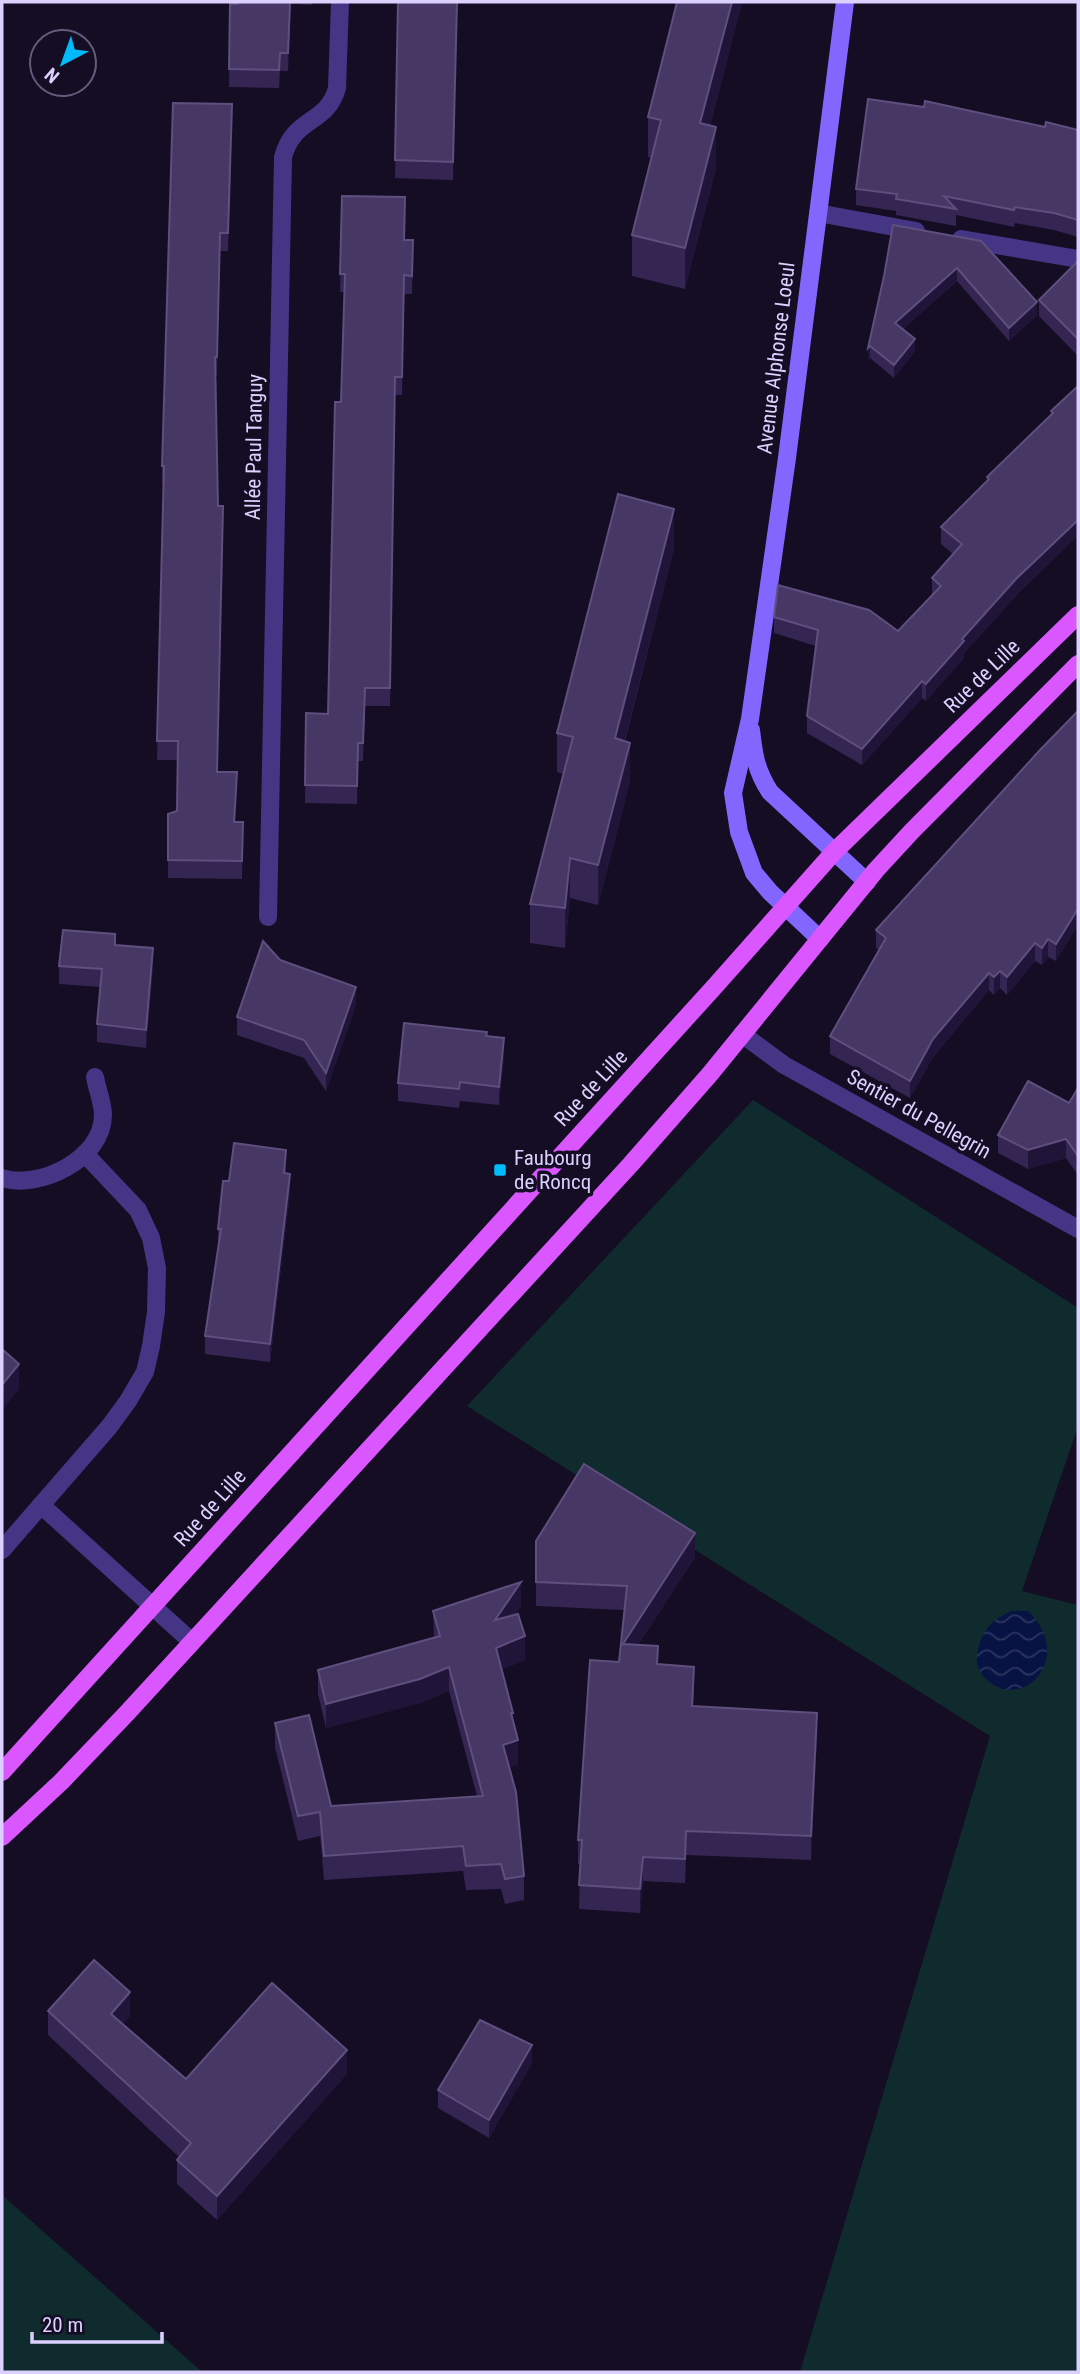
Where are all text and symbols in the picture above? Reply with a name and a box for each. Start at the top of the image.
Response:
north arrow [28,28,98,98]
text: N [40,63,64,88]
street label: Avenue Alphonse Loeul [752,261,800,455]
street label: Allée Paul Tanguy [241,373,267,520]
street label: Rue de Lille [939,634,1025,718]
street label: Rue de Lille [550,1045,632,1131]
street label: Sentier du Pellegrin [843,1064,995,1164]
place label: Faubourg de Roncq [514,1146,592,1194]
marker: Faubourg de Roncq [492,1162,508,1178]
street label: Rue de Lille [169,1464,251,1551]
scale bar [32,2300,161,2344]
text: 20 m [42,2313,83,2337]

